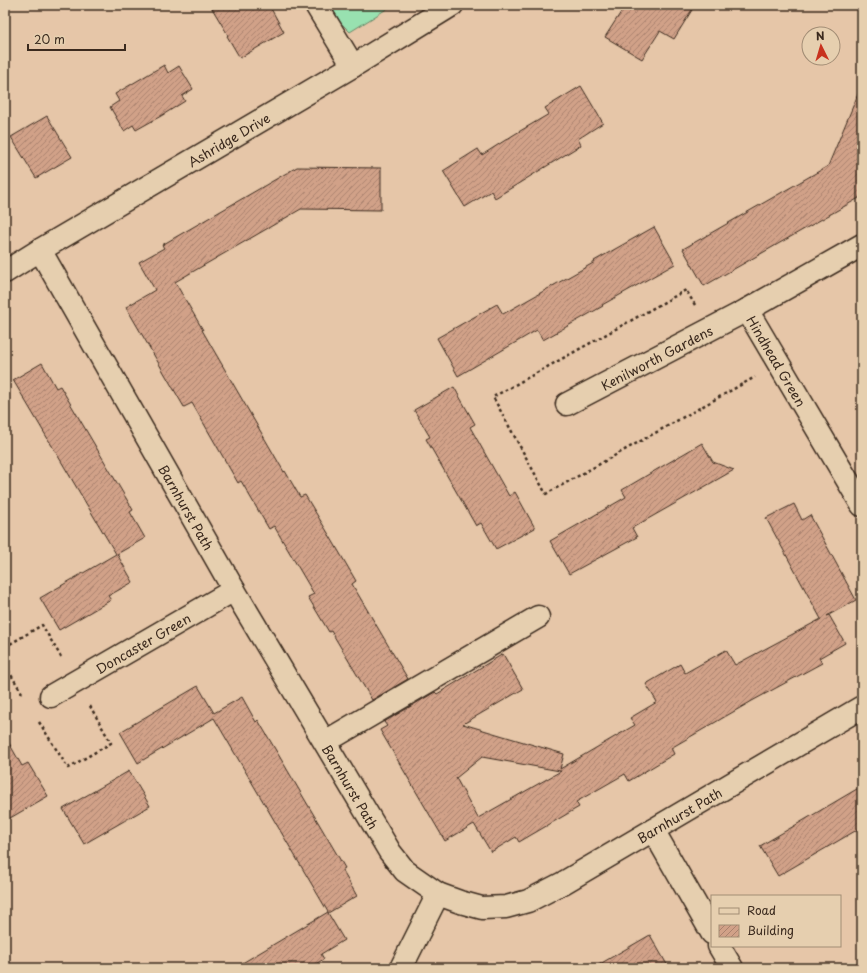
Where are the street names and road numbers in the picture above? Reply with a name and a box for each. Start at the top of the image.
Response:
street label: Ashridge Drive [184,107,273,171]
street label: Hindhead Green [743,312,811,410]
street label: Kenilworth Gardens [597,320,716,394]
street label: Barnhurst Path [155,461,219,553]
street label: Doncaster Green [92,608,194,678]
street label: Barnhurst Path [318,740,384,832]
street label: Barnhurst Path [633,782,725,847]

